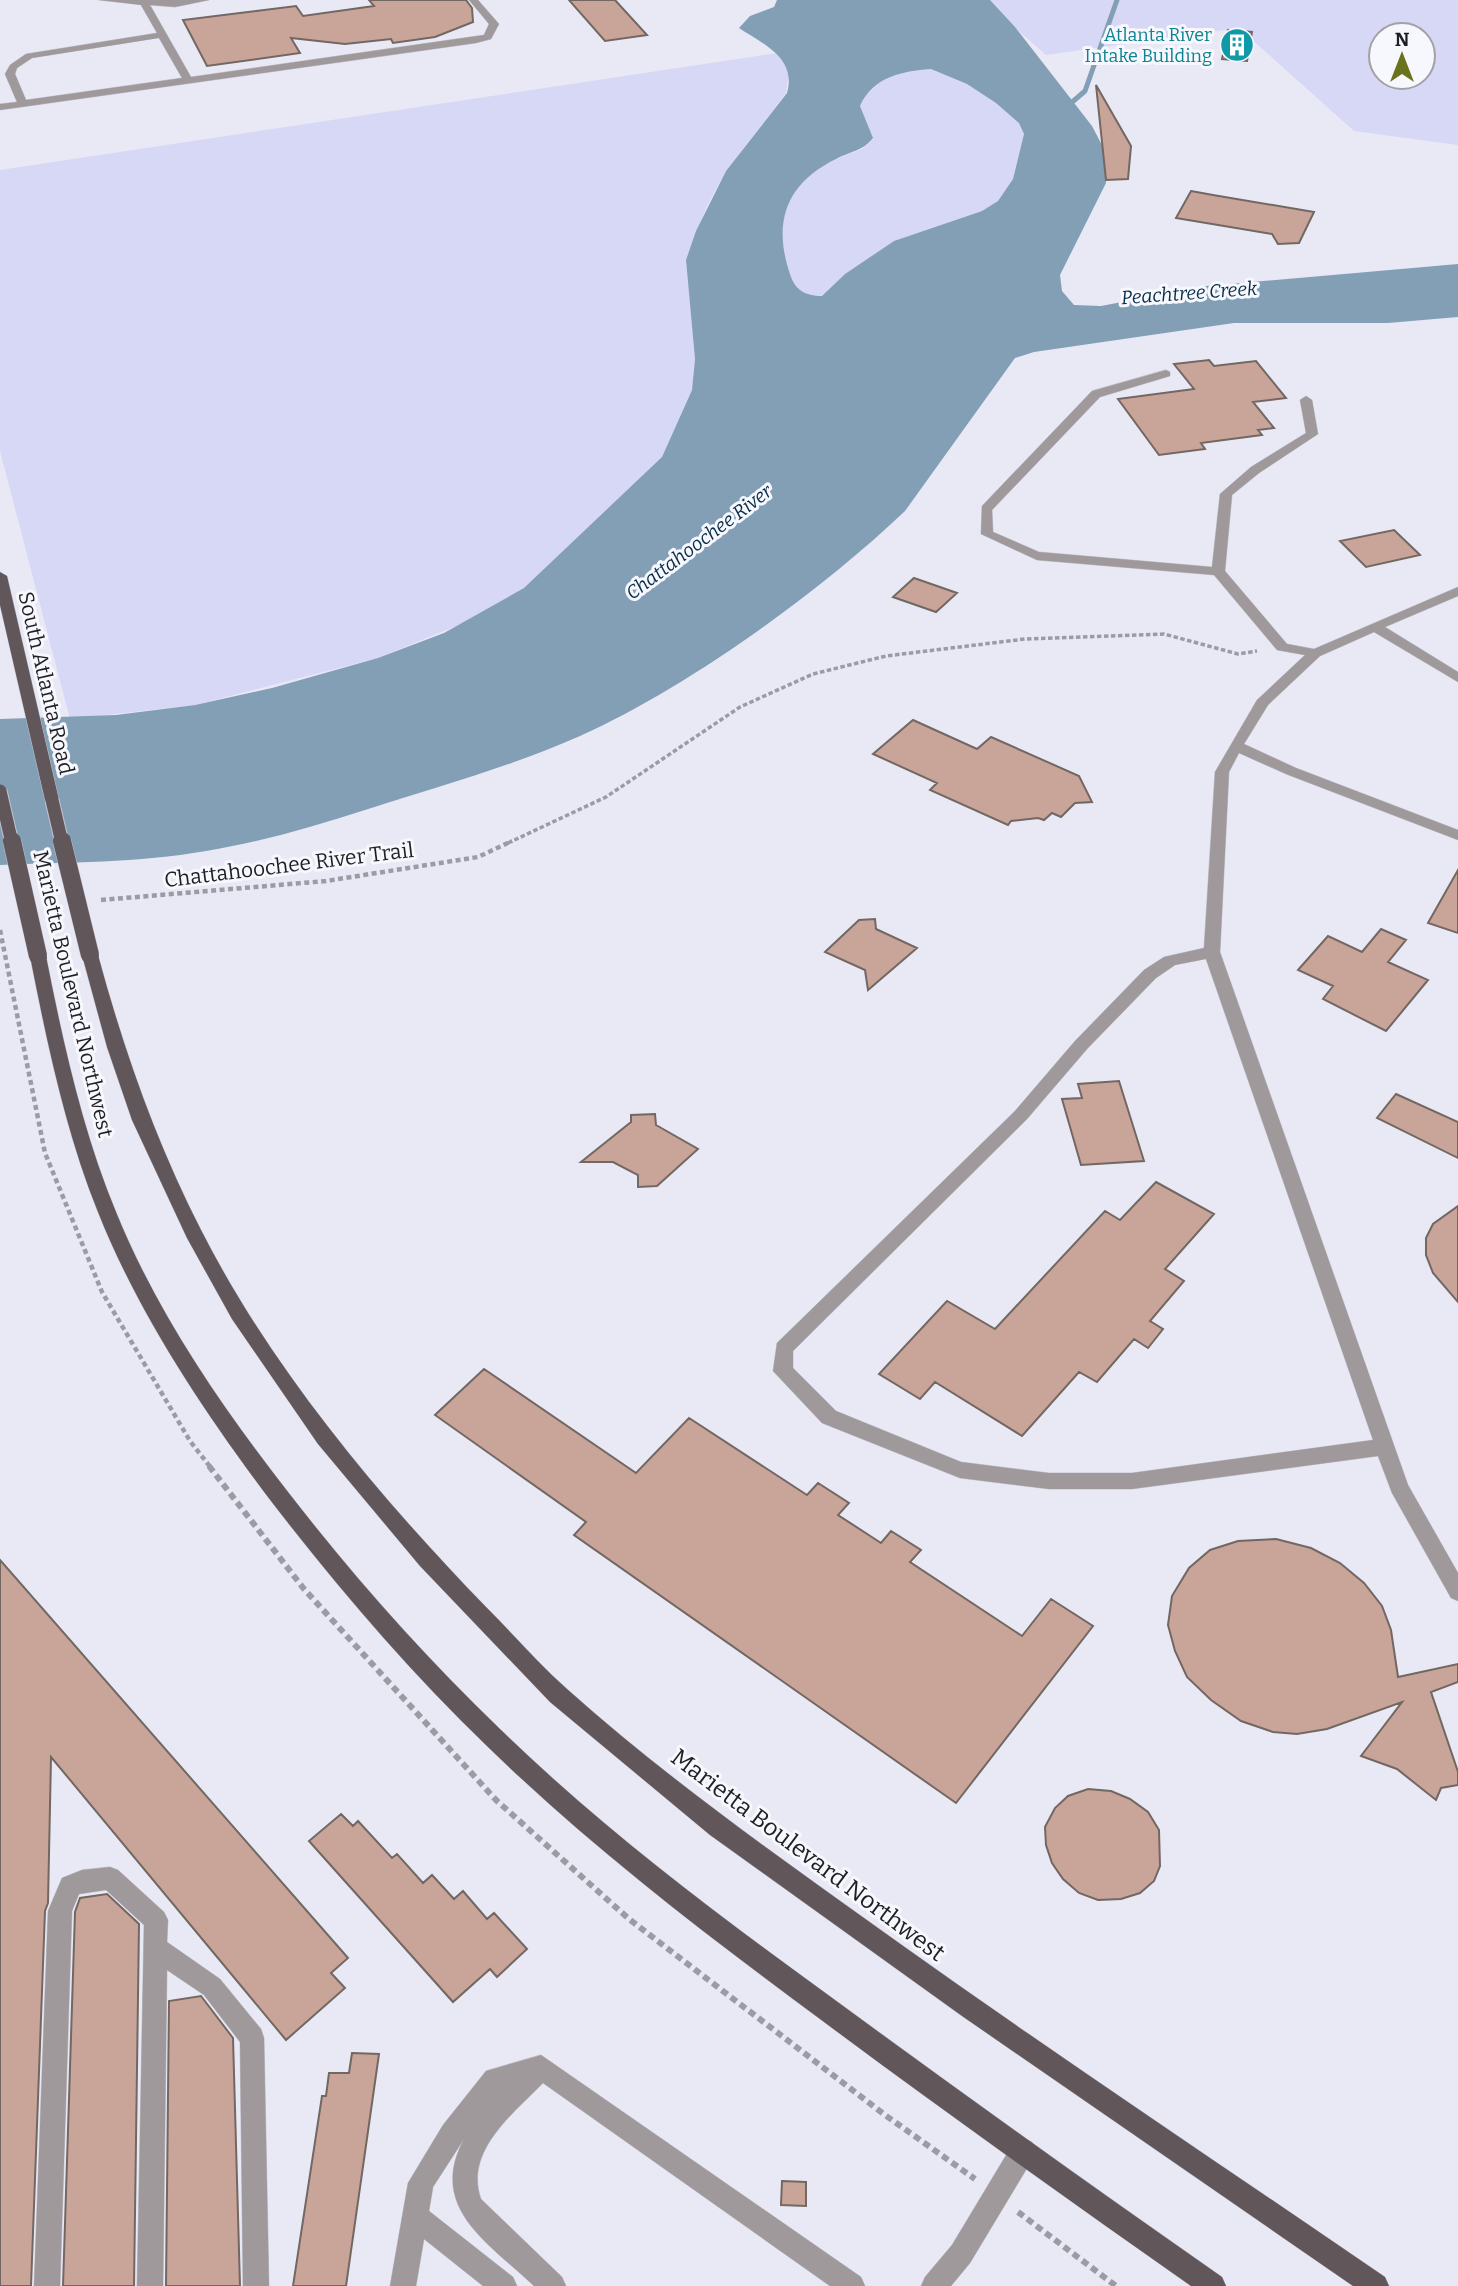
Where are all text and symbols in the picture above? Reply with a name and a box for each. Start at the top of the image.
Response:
north arrow [1367,21,1437,91]
place label: Atlanta River Intake Building [1085,24,1212,67]
building icon: Atlanta River Intake Building [1218,26,1256,64]
text: N [1395,28,1410,51]
water label: Peachtree Creek [1120,277,1259,309]
water label: Chattahoochee River [621,479,778,604]
street label: South Atlanta Road [12,589,80,777]
street label: Chattahoochee River Trail [163,837,415,893]
street label: Marietta Boulevard Northwest [27,848,119,1140]
street label: Marietta Boulevard Northwest [666,1743,951,1967]

